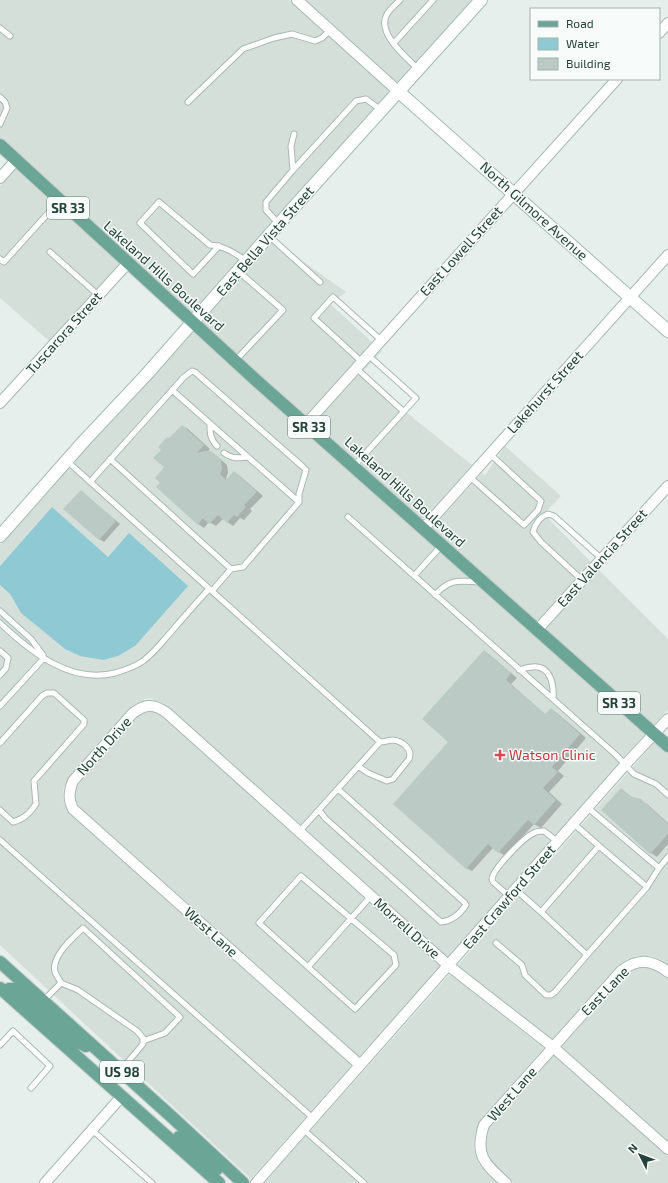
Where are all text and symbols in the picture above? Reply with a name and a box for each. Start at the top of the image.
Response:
legend [530,8,660,80]
text: Road [566,16,594,30]
text: Water [566,36,600,50]
text: Building [566,56,611,70]
street label: North Gilmore Avenue [477,158,592,264]
street label: East Bella Vista Street [212,182,317,299]
road number: SR 33 [47,197,89,219]
street label: East Lowell Street [416,202,505,299]
street label: Lakeland Hills Boulevard [100,217,228,334]
street label: Tuscarora Street [22,288,105,377]
street label: Lakehurst Street [503,347,586,437]
road number: SR 33 [288,416,330,438]
street label: Lakeland Hills Boulevard [341,433,469,550]
street label: East Valencia Street [553,505,650,610]
road number: SR 33 [598,692,640,714]
street label: North Drive [73,713,134,779]
place label: Watson Clinic [509,746,596,763]
marker: Watson Clinic [494,749,506,761]
street label: East Crawford Street [459,841,559,952]
street label: Morrell Drive [371,894,444,962]
street label: West Lane [181,903,242,960]
street label: East Lane [577,963,632,1019]
road number: US 98 [100,1061,144,1083]
street label: West Lane [483,1063,540,1124]
north arrow [620,1135,660,1175]
text: N [625,1141,640,1155]

